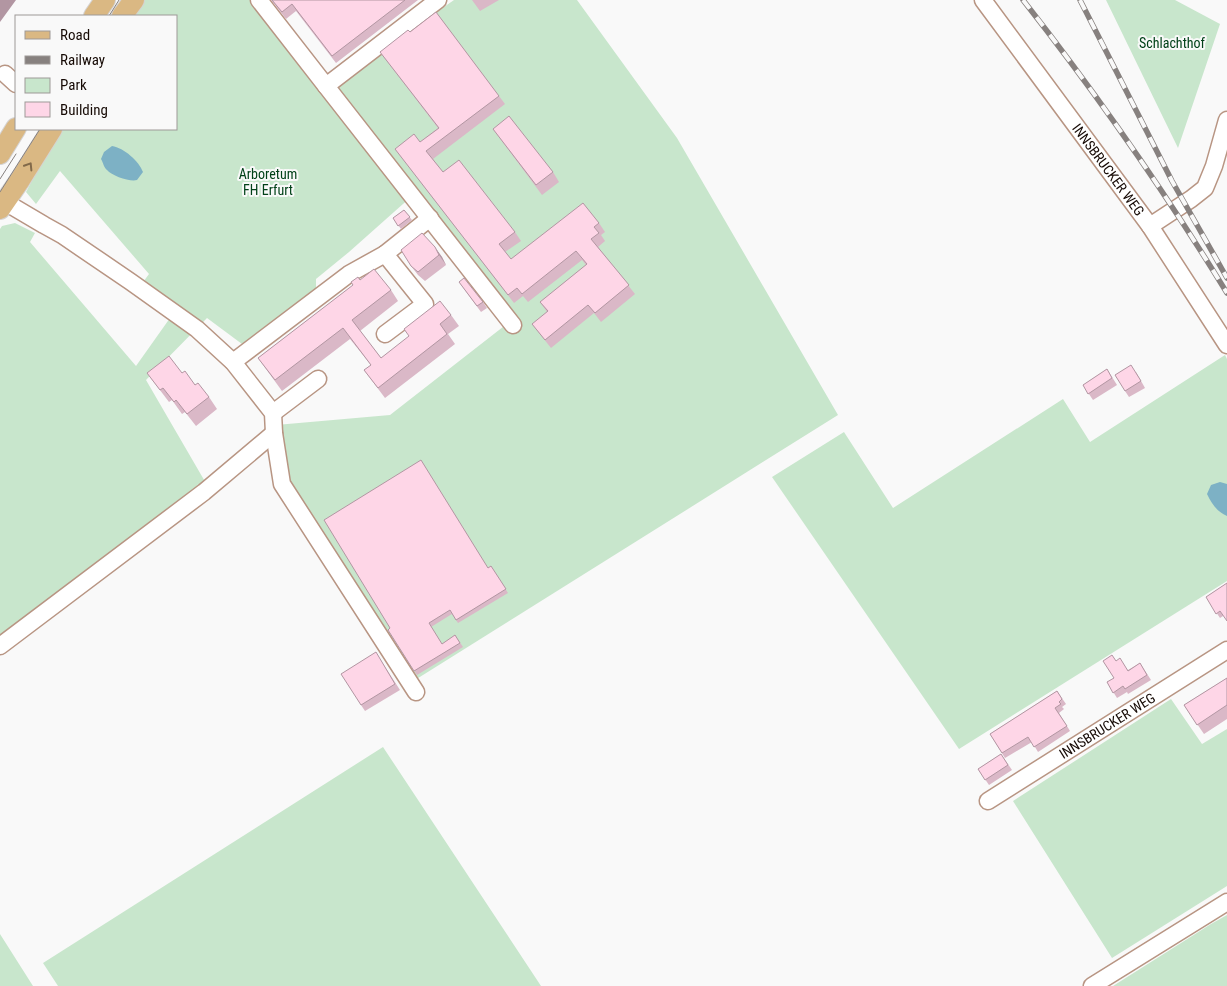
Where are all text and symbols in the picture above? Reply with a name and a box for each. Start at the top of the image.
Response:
legend [15,15,178,130]
text: Road [60,26,90,44]
park label: Schlachthof [1139,35,1206,51]
text: Railway [60,51,105,69]
text: Park [60,76,87,94]
text: Building [60,101,108,119]
street label: INNSBRUCKER WEG [1069,121,1148,219]
one-way arrow [23,162,33,171]
park label: Arboretum FH Erfurt [239,166,297,198]
street label: INNSBRUCKER WEG [1056,689,1158,762]

